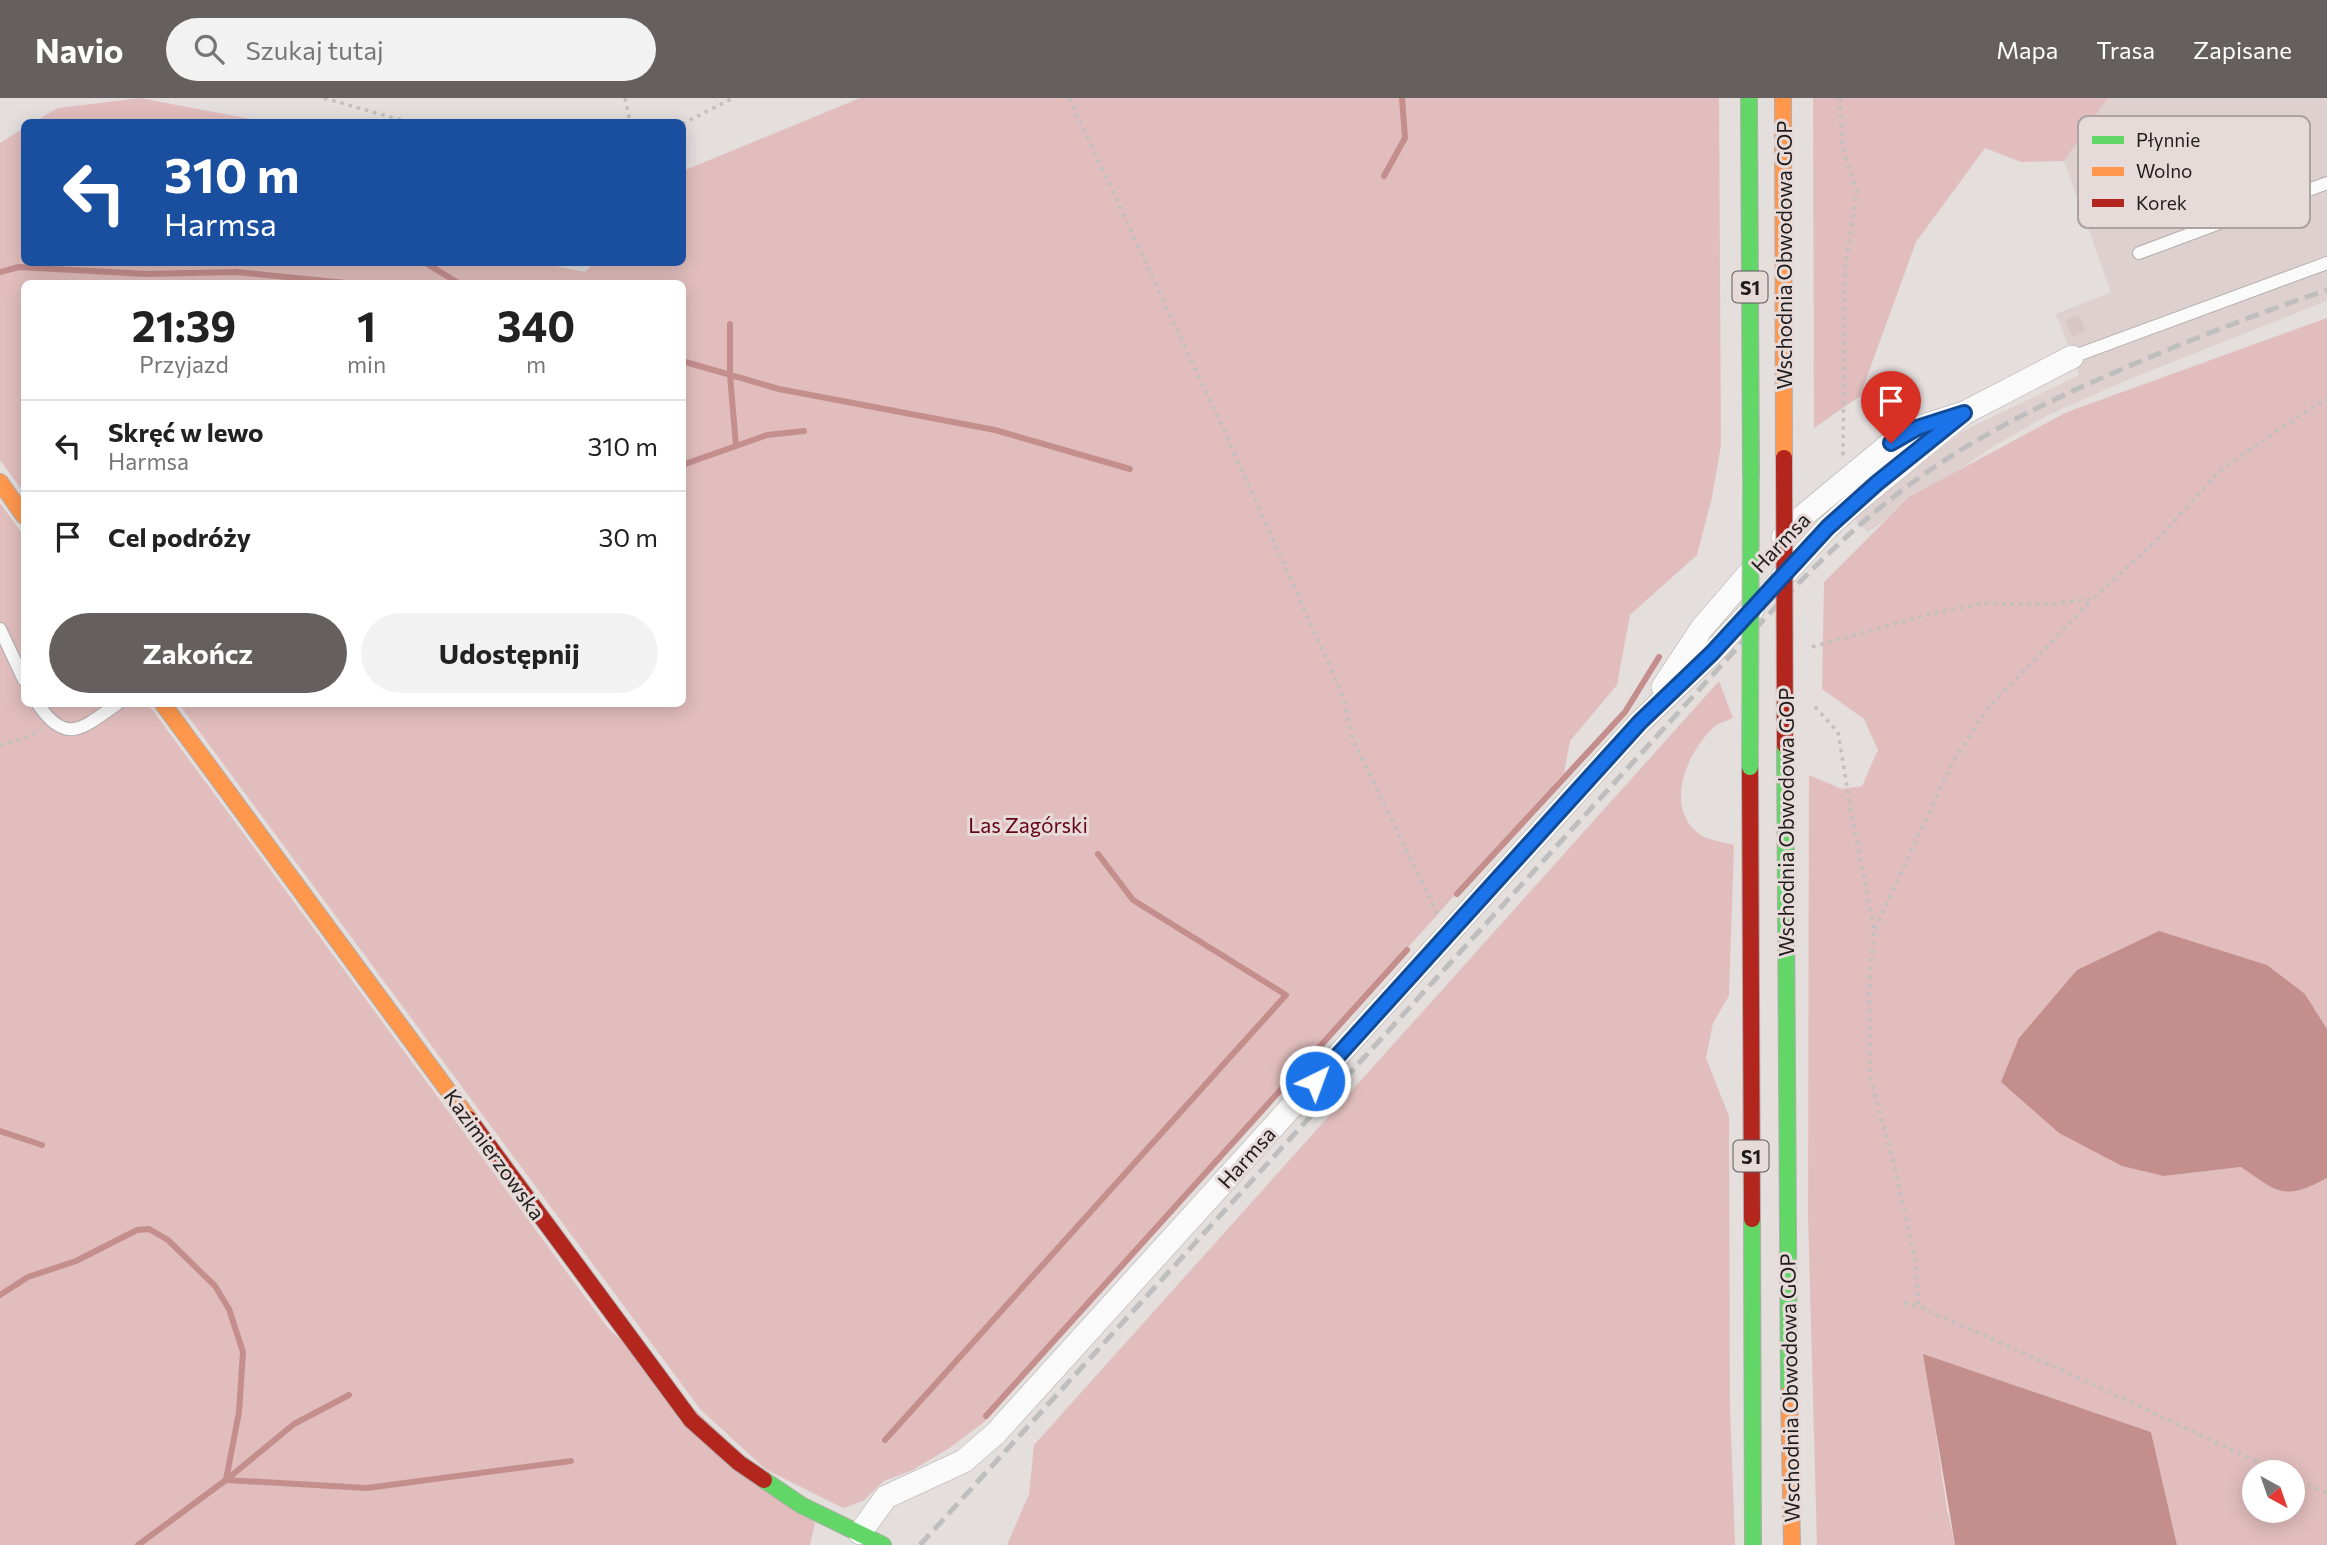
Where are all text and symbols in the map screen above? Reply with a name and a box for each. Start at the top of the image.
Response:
search box [166,18,656,81]
text: Navio [35,29,124,70]
icon: search [190,30,228,68]
text: Szukaj tutaj [246,34,384,65]
text: Mapa [1996,35,2058,64]
text: Trasa [2096,35,2155,64]
text: Zapisane [2193,35,2292,64]
legend [2078,116,2310,228]
street label: Wschodnia Obwodowa GOP [1771,121,1796,389]
text: Płynnie [2136,128,2200,151]
text: 310 m [164,143,299,203]
icon: left [49,147,140,238]
text: Wolno [2136,159,2192,182]
text: Korek [2136,191,2187,214]
text: Harmsa [164,203,277,243]
road number: S1 [1732,272,1768,302]
text: 21:39 [132,299,236,351]
text: 1 [357,299,376,351]
text: 340 [497,299,575,351]
text: Przyjazd [139,350,229,378]
text: min [347,350,386,378]
text: m [526,350,546,378]
pin [1861,371,1921,443]
icon: arrive [1872,382,1910,420]
text: Skręć w lewo [108,416,264,447]
icon: left [49,427,87,465]
text: 310 m [587,430,658,461]
text: Harmsa [108,447,189,475]
street label: Harmsa [1745,507,1815,577]
icon: arrive [49,518,87,556]
text: Cel podróży [108,521,251,552]
text: 30 m [599,521,658,552]
button: Zakończ [49,613,347,693]
button: Udostępnij [361,613,658,693]
street label: Wschodnia Obwodowa GOP [1773,688,1798,956]
park label: Las Zagórski [968,812,1088,837]
position arrow [1278,1044,1352,1118]
street label: Kazimierzowska [439,1084,551,1224]
street label: Harmsa [1212,1121,1280,1193]
road number: S1 [1734,1140,1768,1172]
street label: Wschodnia Obwodowa GOP [1774,1253,1804,1523]
north arrow [2242,1460,2305,1522]
map controls [2242,1460,2305,1523]

